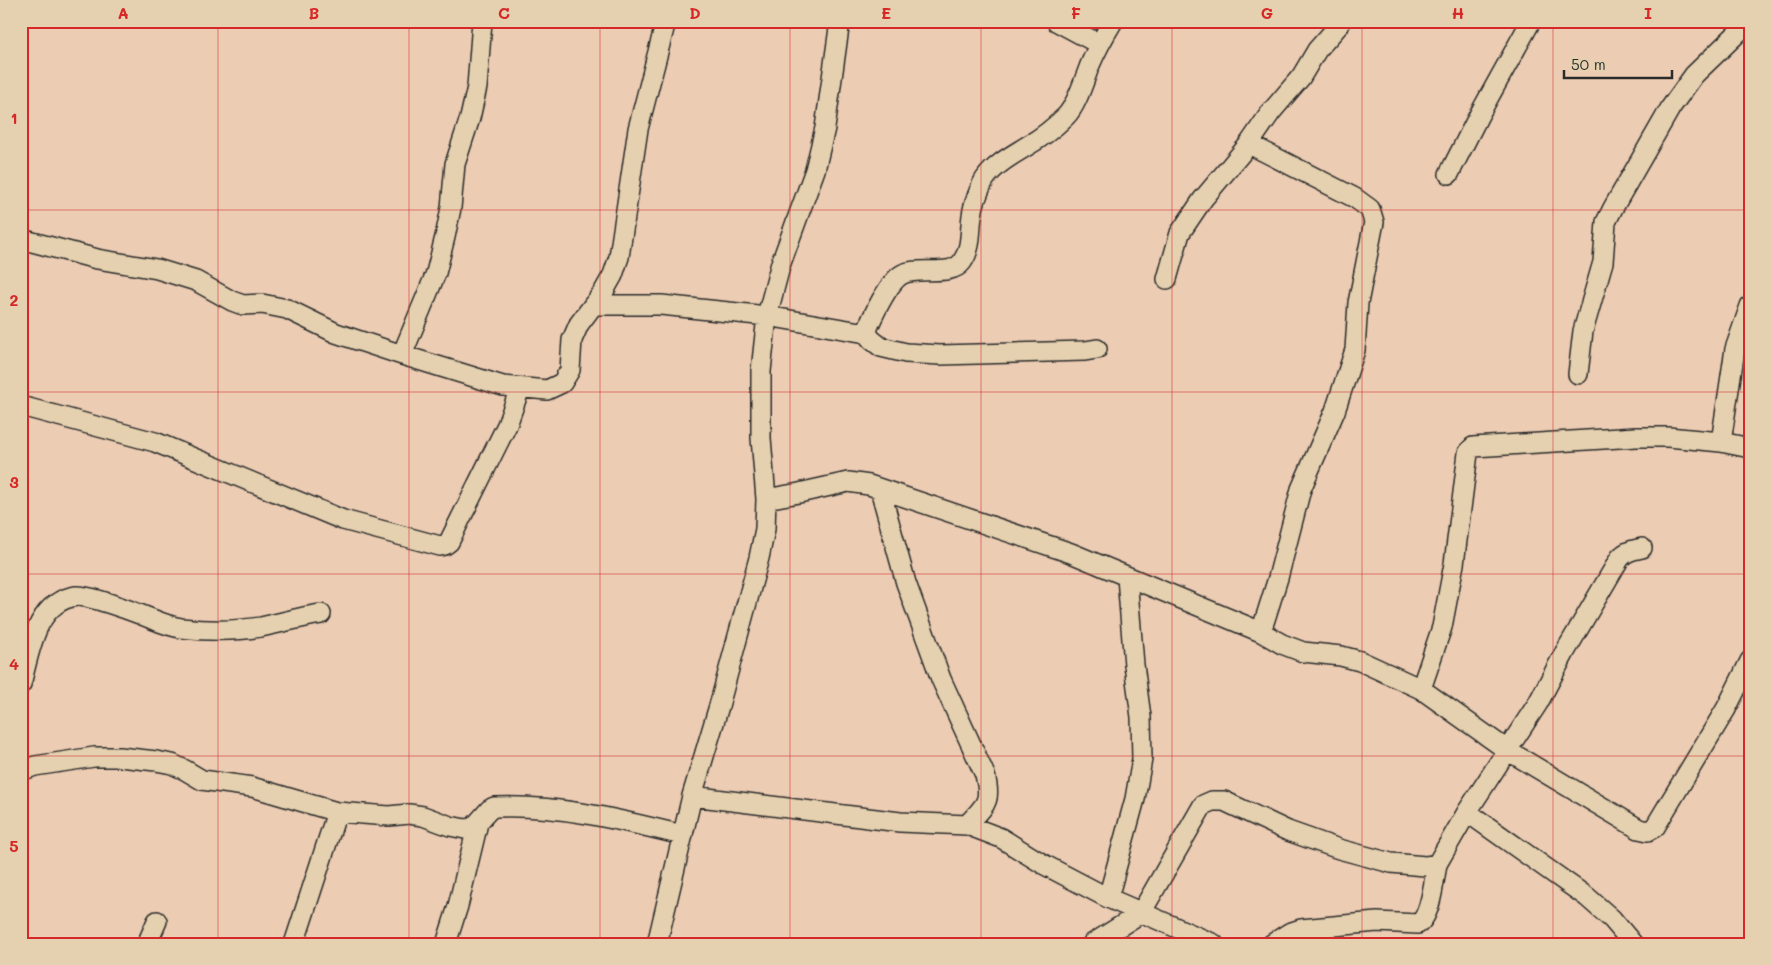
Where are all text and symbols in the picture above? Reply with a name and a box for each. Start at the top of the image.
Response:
text: A [117,2,129,23]
text: B [309,2,319,23]
text: C [498,2,510,23]
text: D [689,2,701,23]
text: E [881,2,891,23]
text: F [1071,2,1081,23]
text: G [1261,2,1273,23]
text: H [1452,2,1464,23]
text: I [1644,2,1652,23]
scale bar [1564,48,1671,80]
text: 50 m [1571,54,1606,74]
text: 1 [10,107,18,128]
text: 2 [10,289,19,310]
text: 3 [9,471,19,492]
text: 4 [9,653,19,674]
text: 5 [9,835,19,856]

